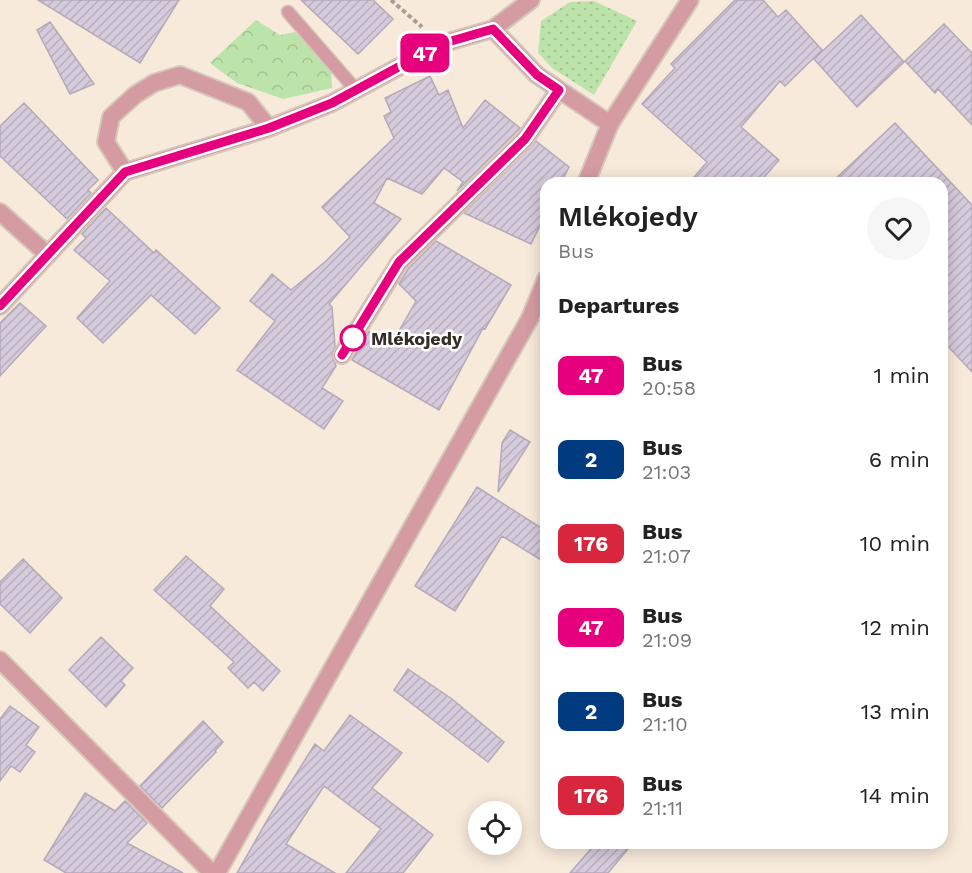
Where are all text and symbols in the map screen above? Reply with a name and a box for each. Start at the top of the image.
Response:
line badge: 47 [398,34,452,72]
text: 47 [412,41,438,66]
button: heart [867,197,930,260]
text: Mlékojedy [558,200,698,233]
text: Bus [558,239,594,263]
text: Departures [558,293,679,318]
marker: Mlékojedy [340,325,366,351]
place label: Mlékojedy [371,328,463,349]
text: Bus [642,351,682,376]
text: 47 [578,363,604,388]
text: 1 min [873,363,930,388]
text: 20:58 [642,376,696,400]
text: Bus [642,435,682,460]
text: 2 [585,447,597,472]
text: 6 min [869,447,930,472]
text: 21:03 [642,460,691,484]
text: Bus [642,519,682,544]
text: 176 [574,531,608,556]
text: 10 min [860,531,930,556]
text: 21:07 [642,544,691,568]
text: Bus [642,603,682,628]
text: 47 [578,615,604,640]
text: 12 min [861,615,930,640]
text: 21:09 [642,628,692,652]
text: Bus [642,687,682,712]
text: 2 [585,699,597,724]
text: 13 min [861,699,930,724]
text: 21:10 [642,712,688,736]
text: Bus [642,771,682,796]
text: 176 [574,783,608,808]
text: 14 min [860,783,930,808]
text: 21:11 [642,796,683,820]
map controls [468,801,522,855]
button: locate [468,801,522,855]

